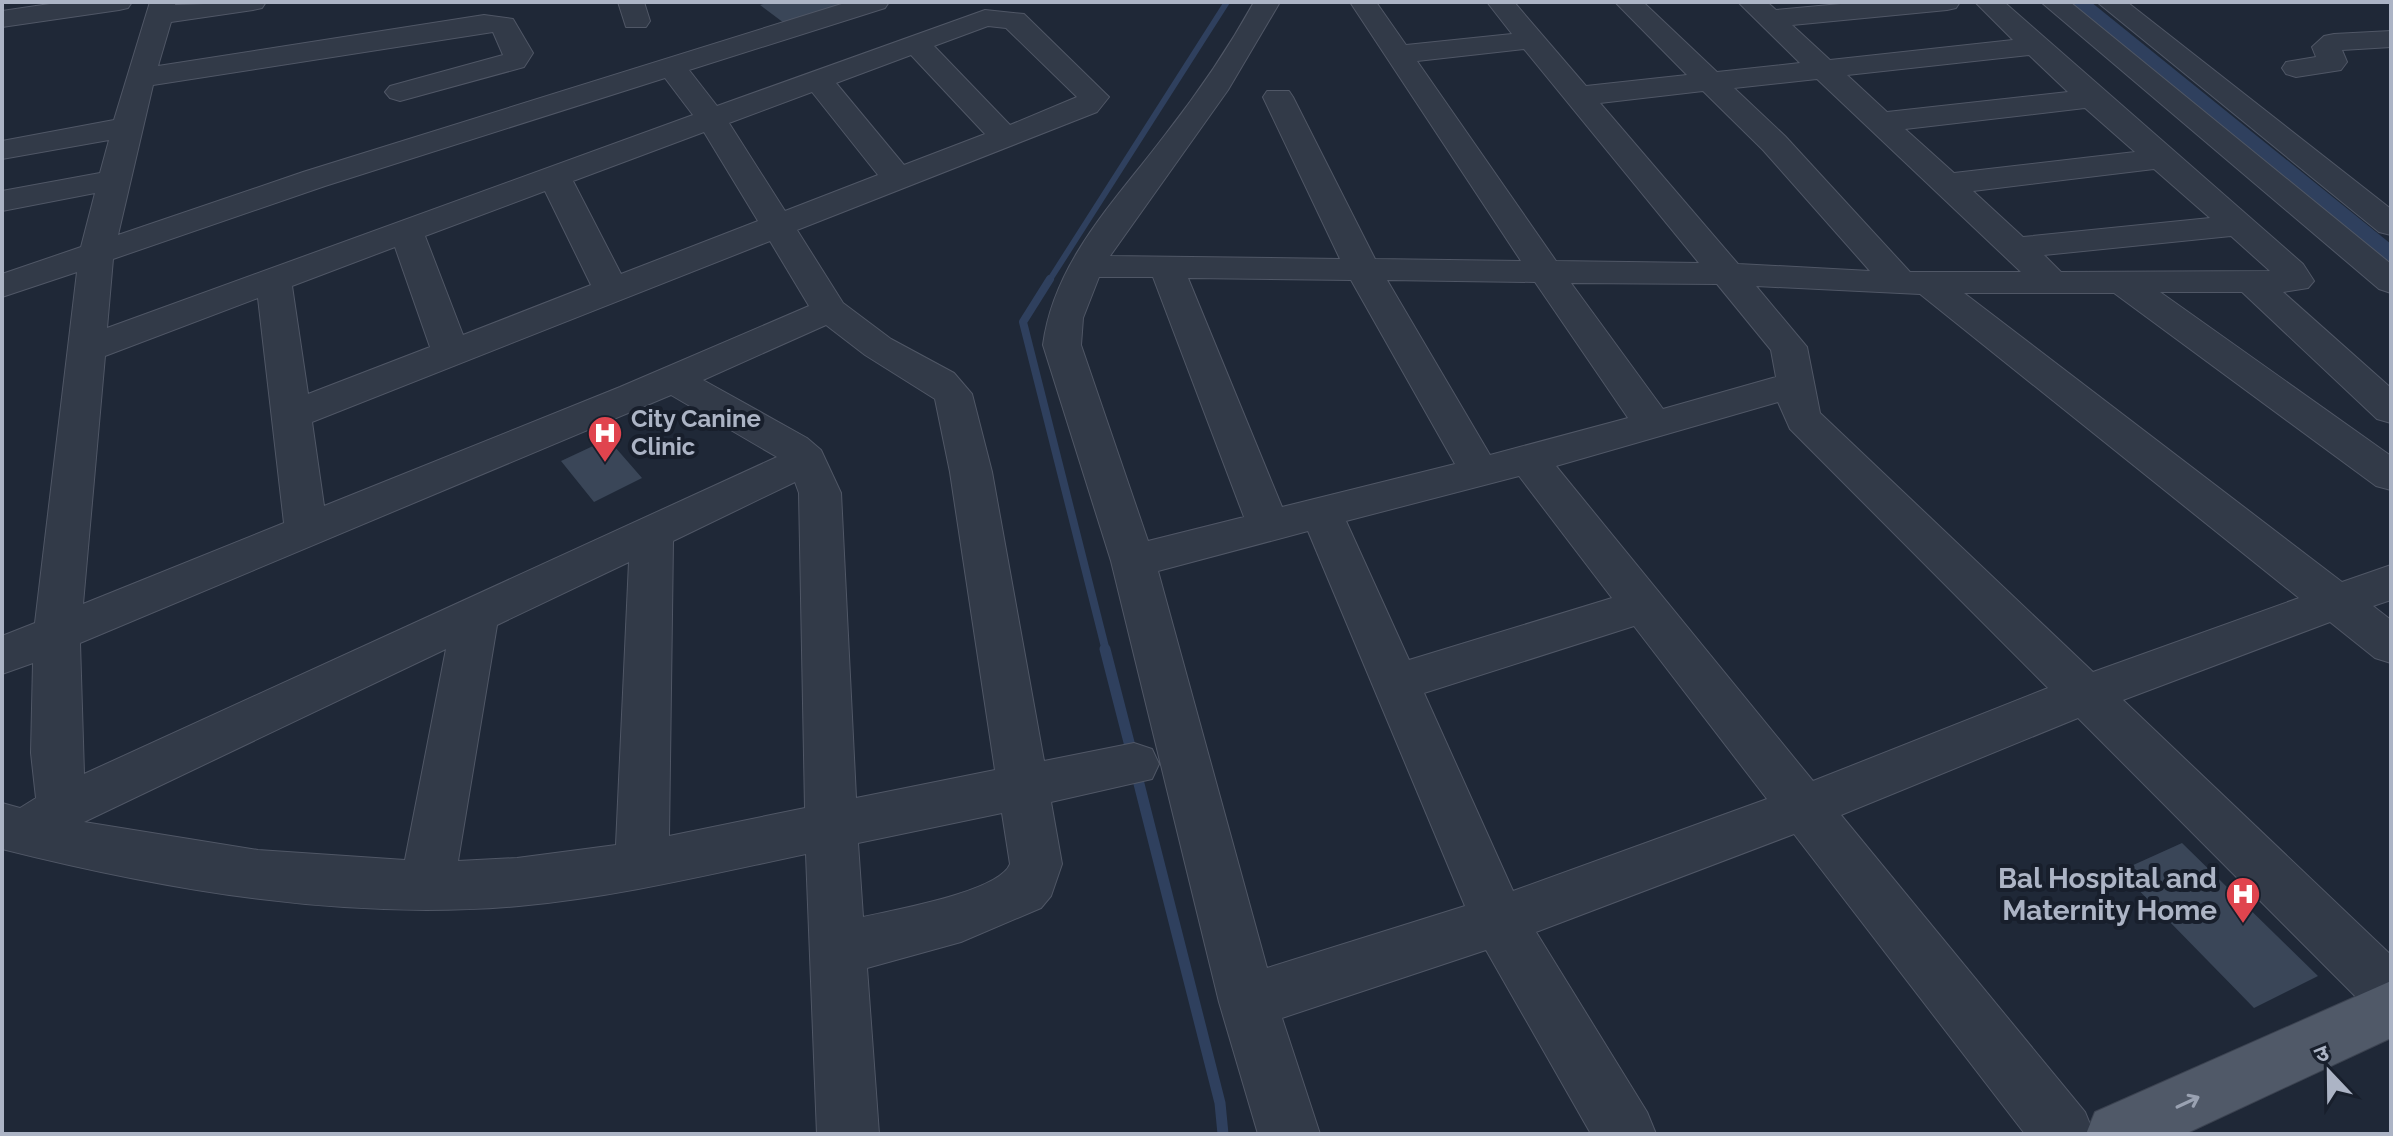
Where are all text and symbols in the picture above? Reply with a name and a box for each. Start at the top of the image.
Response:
place label: City Canine Clinic [631,404,761,461]
hospital icon: City Canine Clinic [586,414,624,464]
place label: Bal Hospital and Maternity Home [1998,862,2217,927]
hospital icon: Bal Hospital and Maternity Home [2224,875,2262,925]
north arrow [2289,1032,2369,1112]
text: उ [2311,1039,2333,1068]
one-way arrow [2175,1093,2200,1108]

